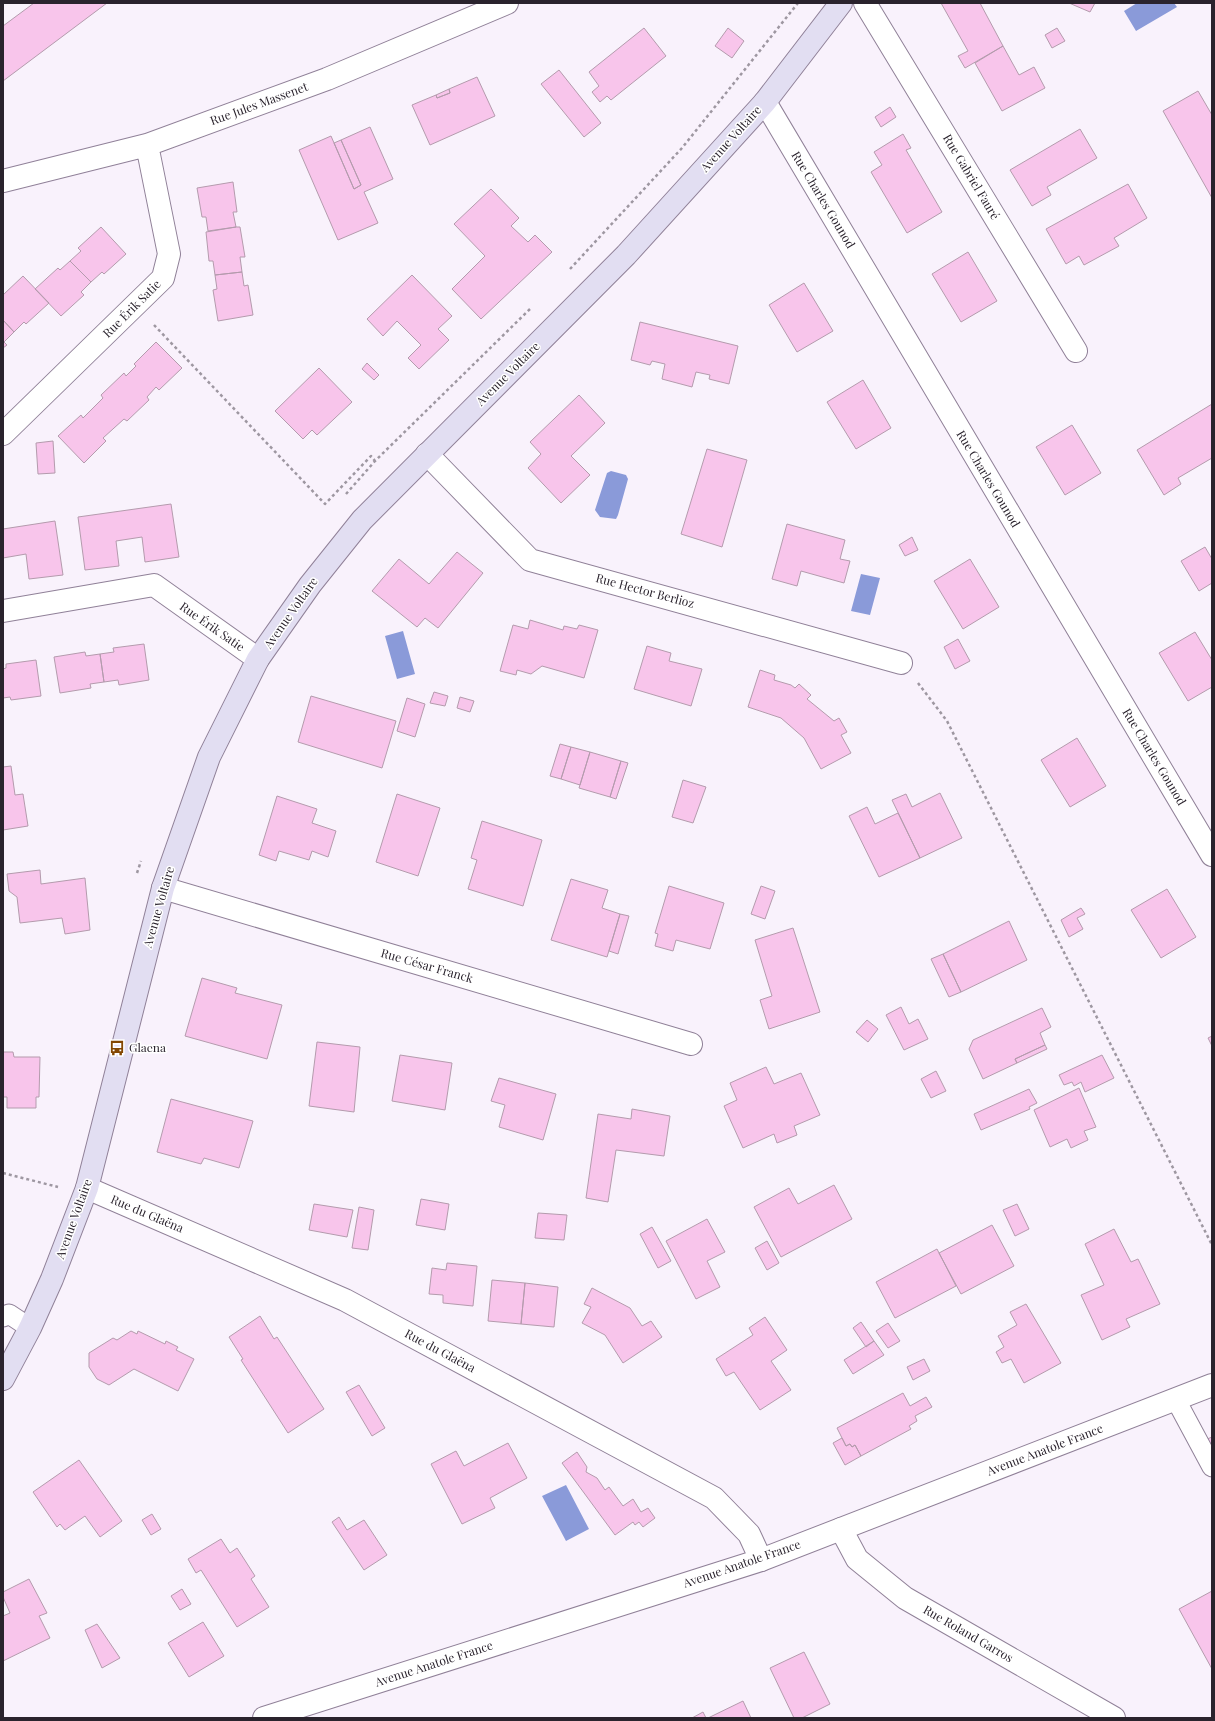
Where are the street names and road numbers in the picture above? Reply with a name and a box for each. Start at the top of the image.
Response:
street label: Rue Jules Massenet [208,78,310,128]
street label: Avenue Voltaire [696,102,764,176]
street label: Rue Gabriel Fauré [940,131,1004,222]
street label: Rue Charles Gounod [789,148,859,251]
street label: Rue Érik Satie [99,276,164,341]
street label: Avenue Voltaire [471,338,543,409]
street label: Rue Charles Gounod [954,427,1024,530]
street label: Rue Hector Berlioz [594,569,697,611]
street label: Avenue Voltaire [259,574,321,652]
street label: Rue Érik Satie [177,598,248,654]
street label: Rue Charles Gounod [1120,705,1190,808]
street label: Avenue Voltaire [139,864,177,950]
street label: Rue César Franck [379,944,476,986]
street label: Avenue Voltaire [51,1177,95,1262]
street label: Rue du Glaëna [108,1191,186,1236]
street label: Rue du Glaëna [402,1325,479,1375]
street label: Avenue Anatole France [983,1420,1105,1479]
street label: Avenue Anatole France [680,1535,803,1591]
street label: Rue Roland Garros [921,1601,1016,1665]
street label: Avenue Anatole France [372,1636,495,1690]

